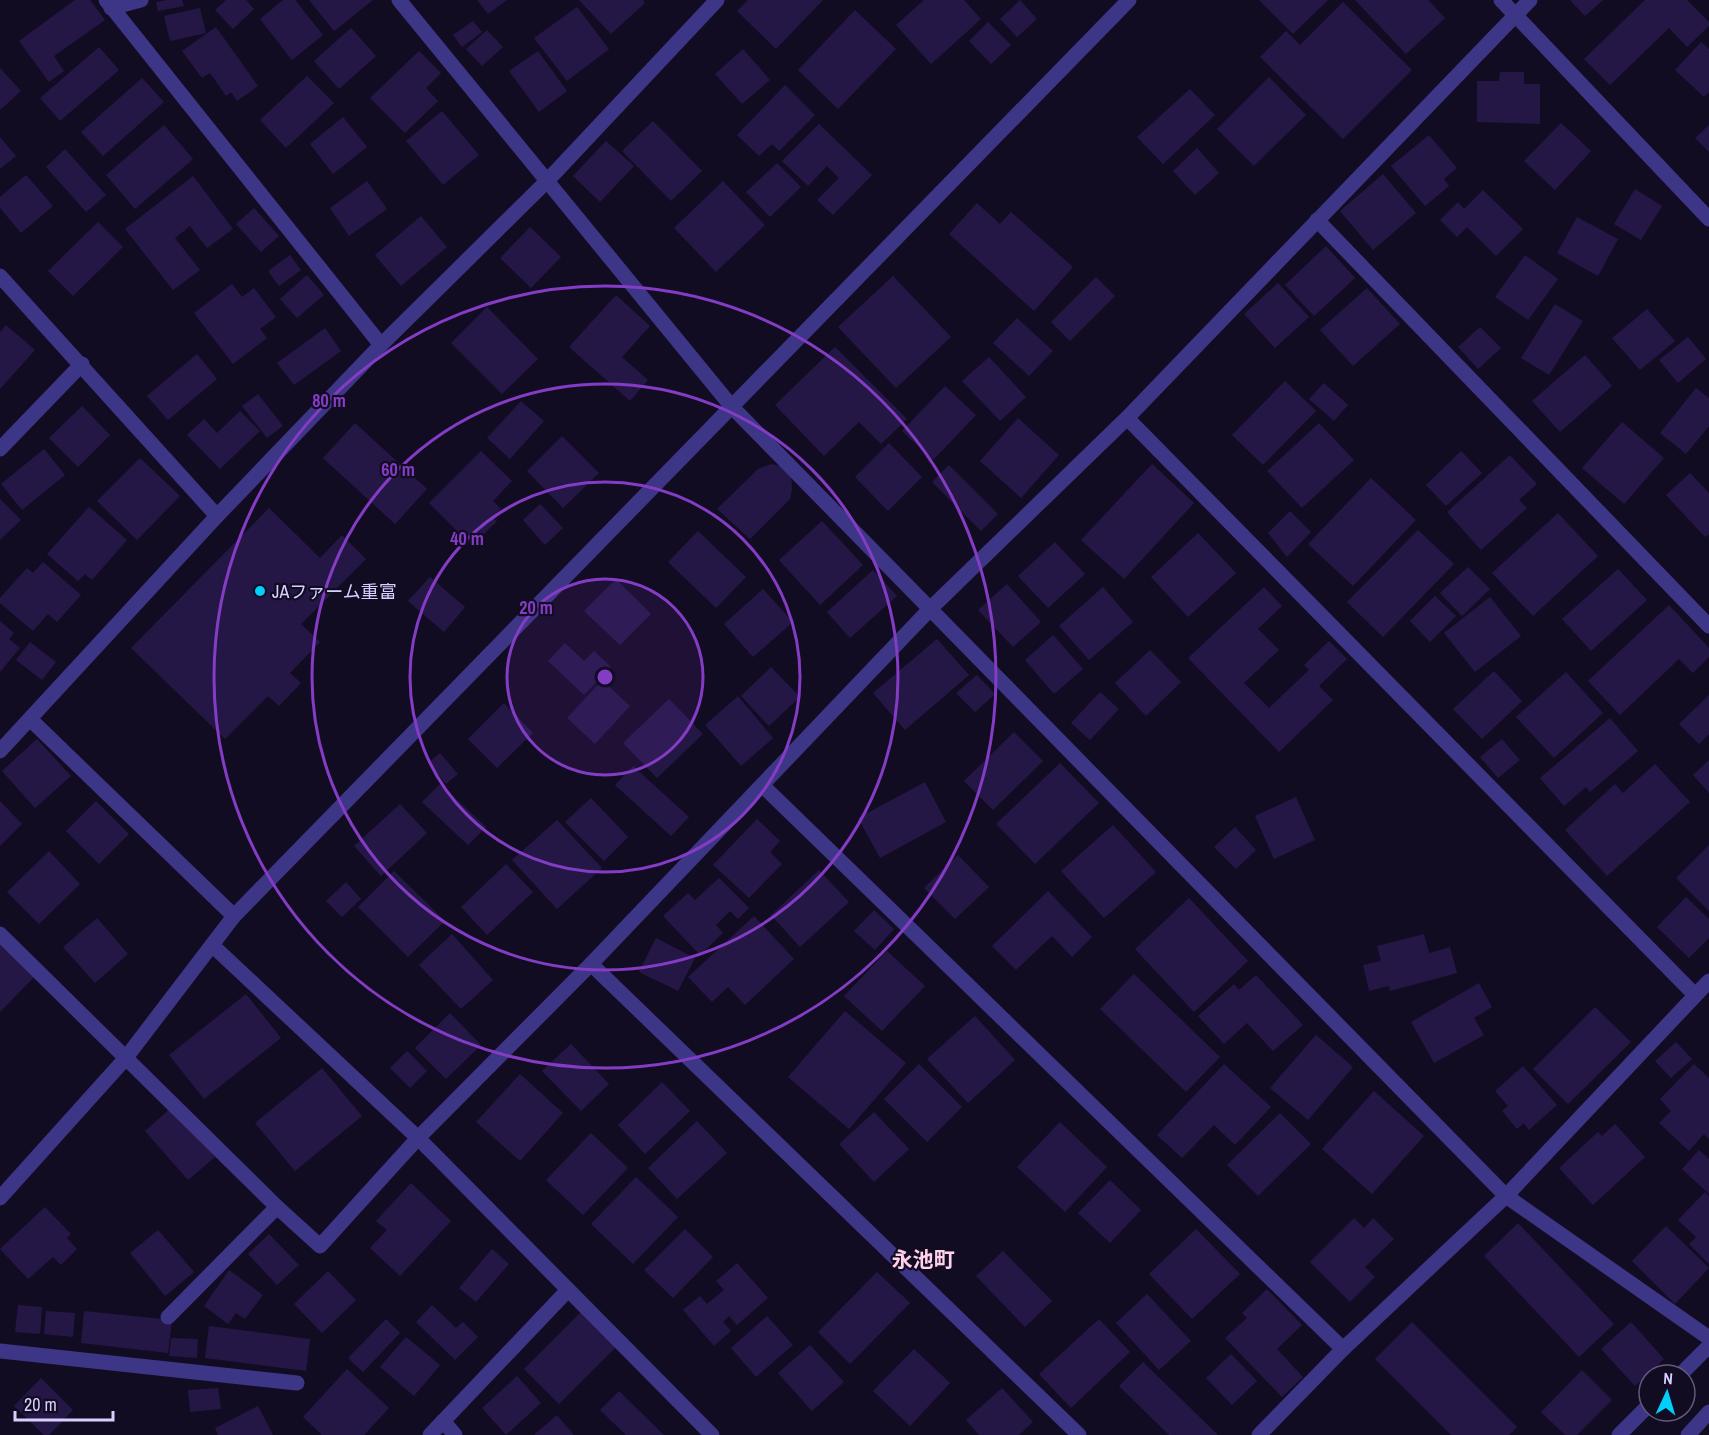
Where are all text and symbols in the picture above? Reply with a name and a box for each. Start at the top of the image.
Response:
text: 80 m [312,388,346,413]
text: 60 m [381,457,415,482]
text: 40 m [450,526,484,551]
place label: JAファーム重富 [272,579,397,604]
marker: JAファーム重富 [253,584,267,598]
text: 20 m [519,595,553,620]
centre of rings [595,667,615,687]
district label: 永池町 [892,1245,955,1274]
north arrow [1637,1363,1697,1423]
text: N [1663,1367,1674,1389]
scale bar [15,1384,112,1422]
text: 20 m [24,1392,57,1417]

